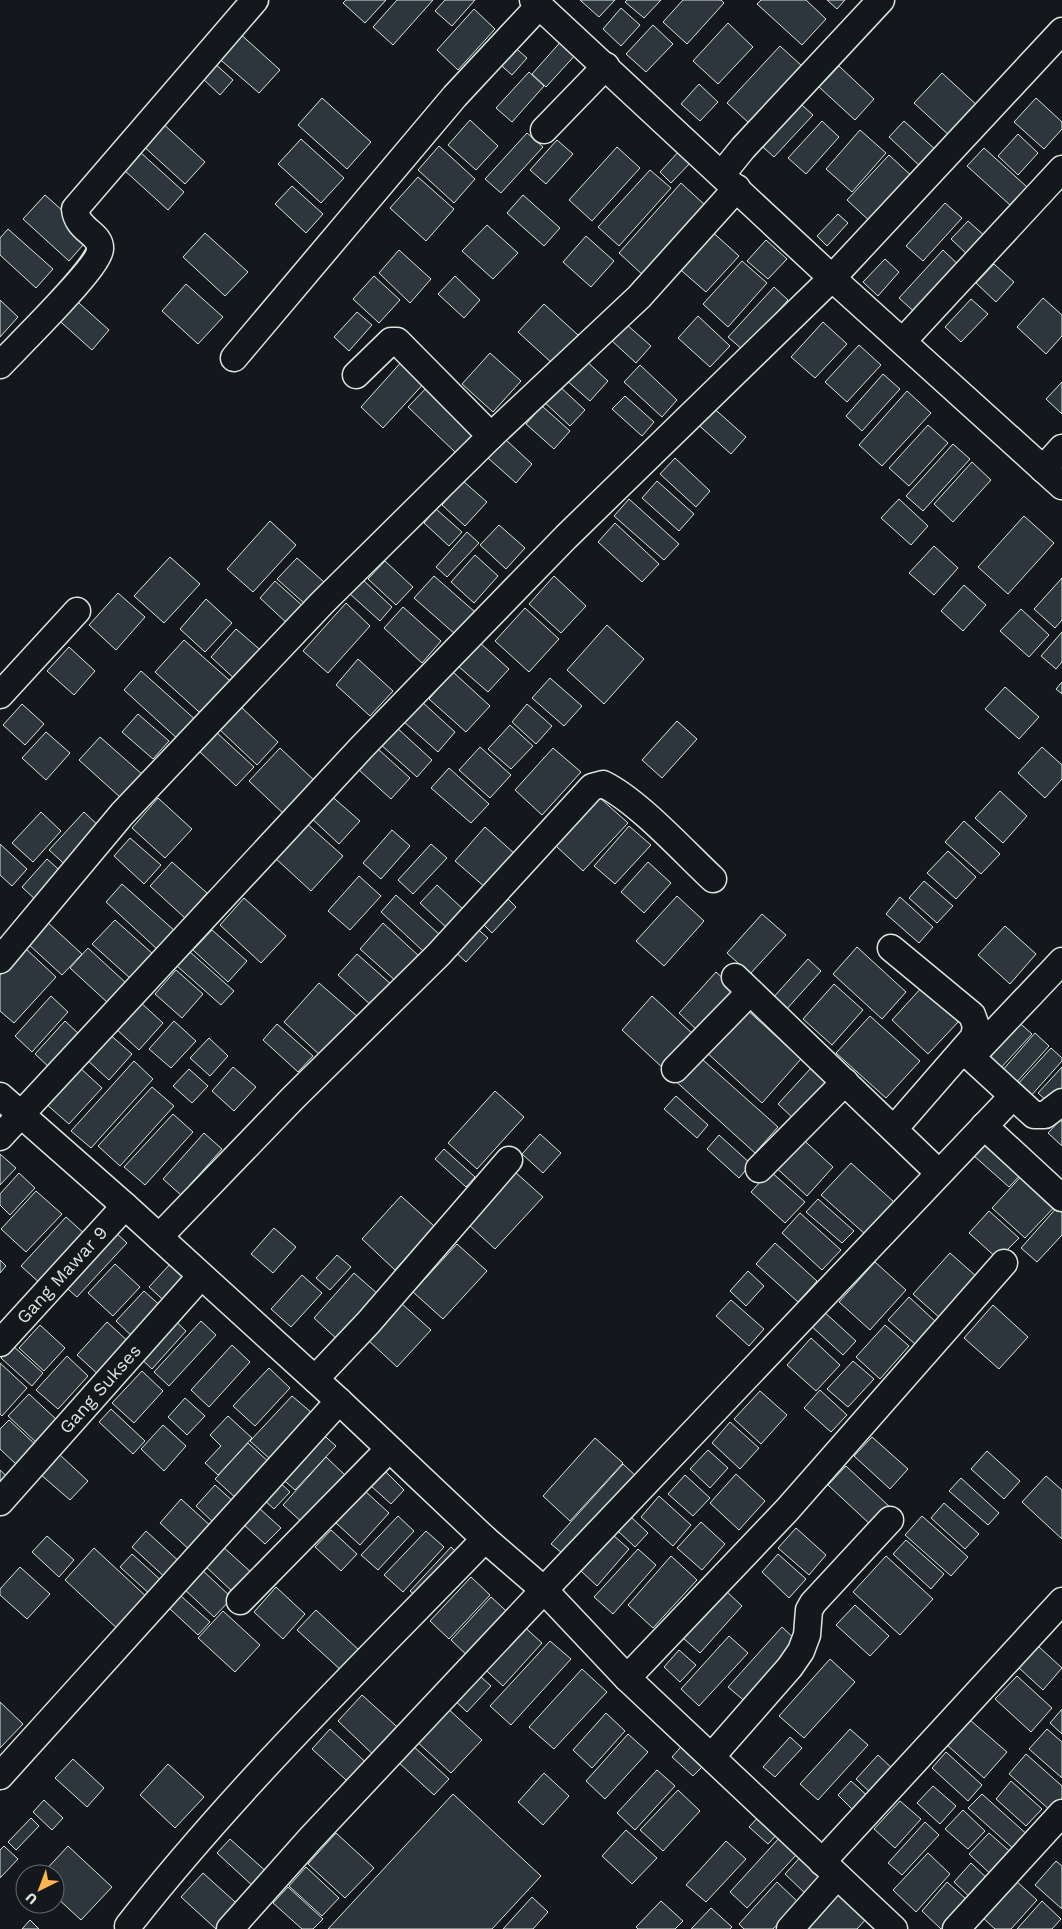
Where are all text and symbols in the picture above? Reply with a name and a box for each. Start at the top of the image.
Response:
street label: Gang Mawar 9 [12,1222,111,1328]
street label: Gang Sukses [55,1340,145,1438]
north arrow [15,1864,65,1914]
text: U [22,1889,40,1908]

